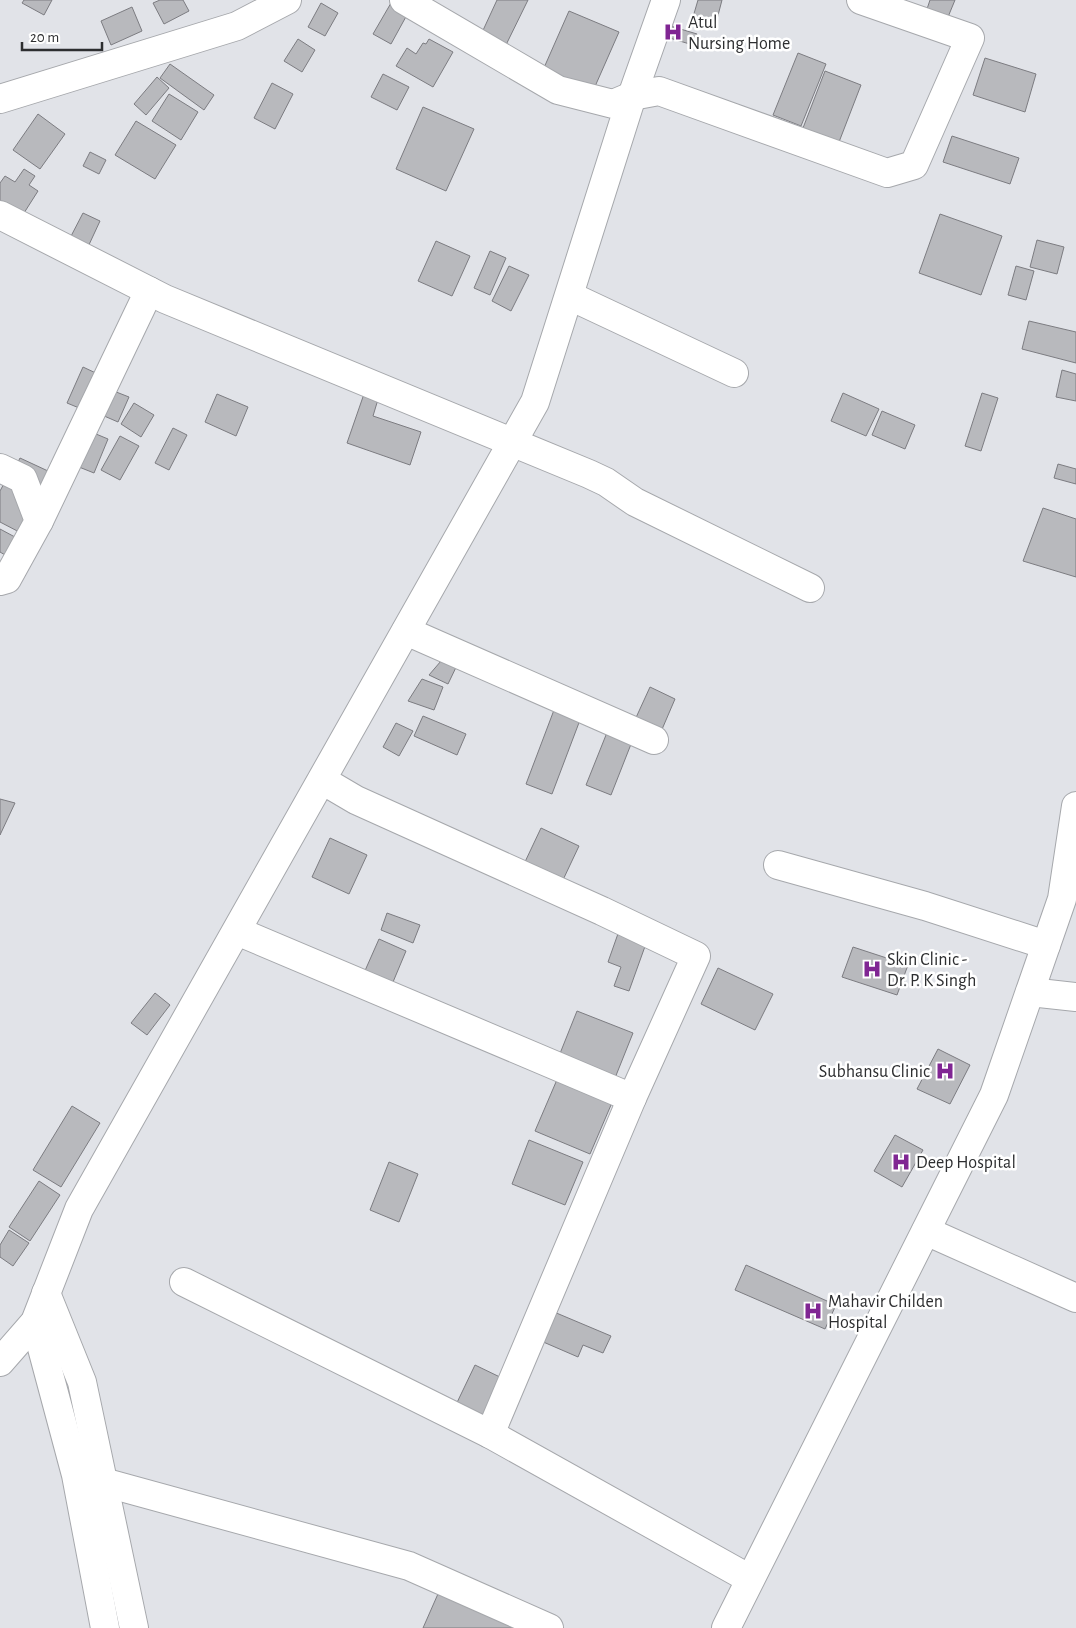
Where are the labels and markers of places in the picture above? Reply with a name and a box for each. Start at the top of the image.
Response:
place label: Atul Nursing Home [688,14,790,53]
hospital icon: Atul Nursing Home [662,21,684,43]
place label: Skin Clinic - Dr. P. K Singh [887,951,976,990]
hospital icon: Skin Clinic - Dr. P. K Singh [861,958,883,980]
hospital icon: Subhansu Clinic [934,1060,956,1082]
place label: Subhansu Clinic [819,1063,930,1081]
hospital icon: Deep Hospital [890,1151,912,1173]
place label: Deep Hospital [916,1154,1016,1172]
place label: Mahavir Childen Hospital [828,1293,943,1332]
hospital icon: Mahavir Childen Hospital [802,1300,824,1322]

